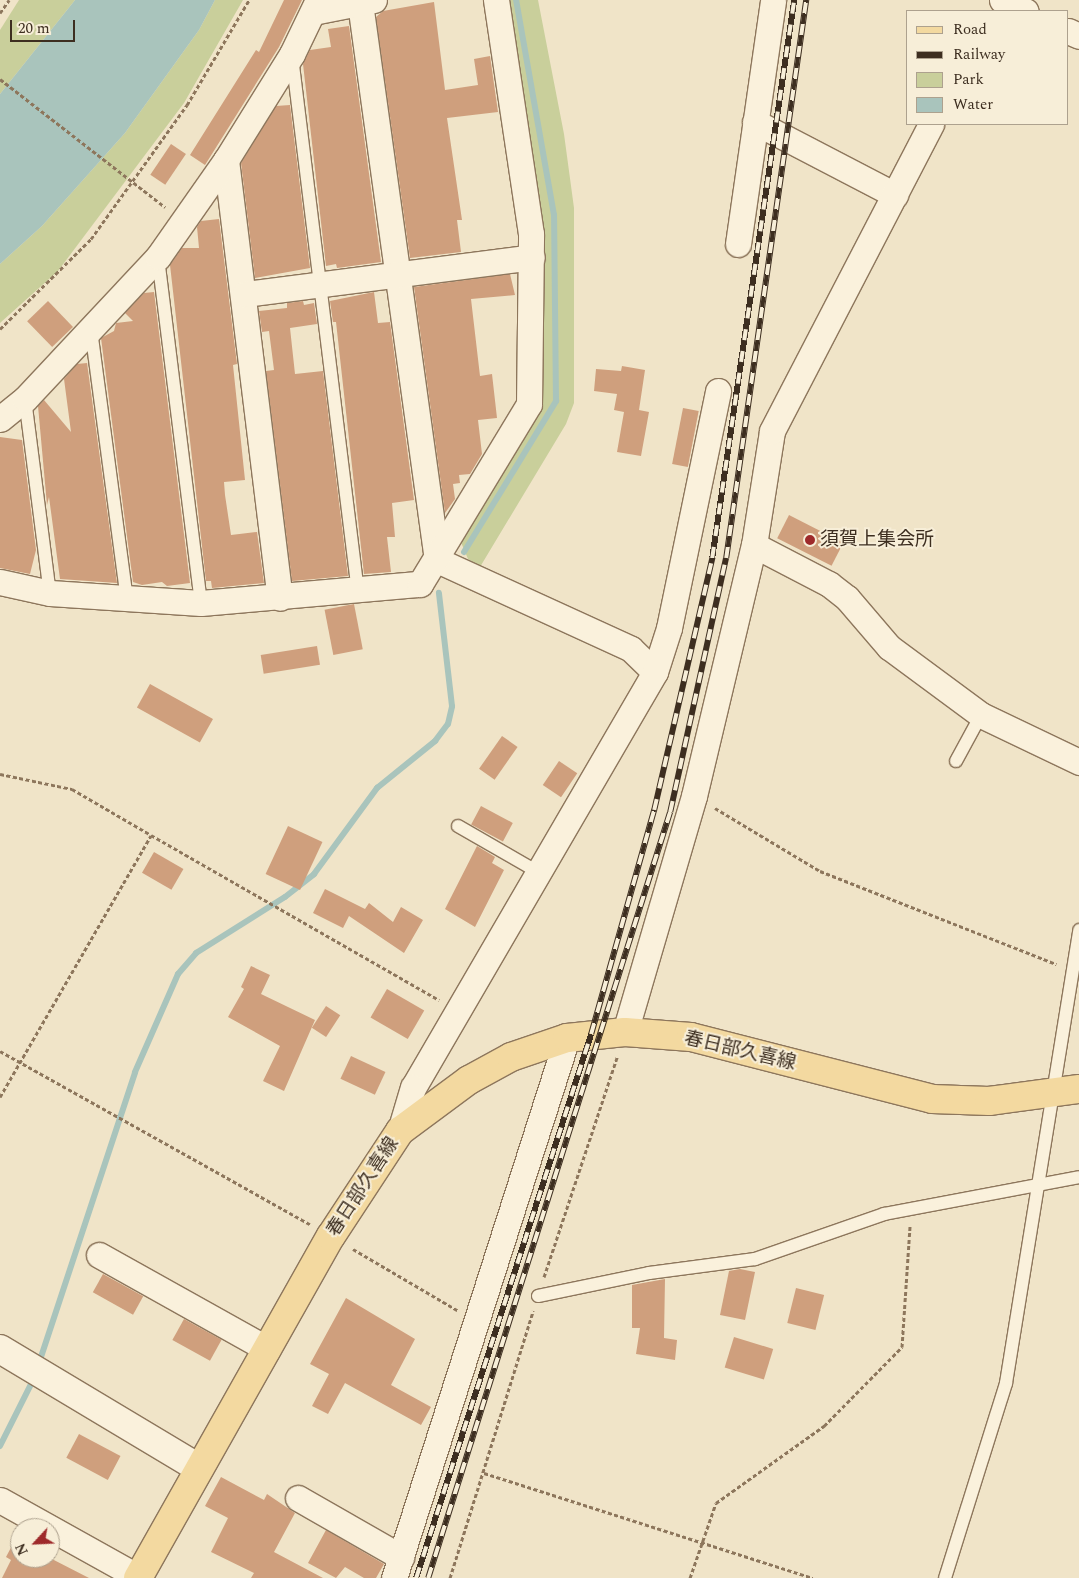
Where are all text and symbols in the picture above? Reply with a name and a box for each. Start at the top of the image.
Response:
scale bar [12,10,78,42]
legend [906,10,1069,125]
text: 20 m [18,17,50,40]
text: Road [953,18,987,41]
text: Railway [953,43,1005,66]
text: Park [953,68,984,91]
text: Water [953,93,993,116]
place label: 須賀上集会所 [820,529,934,551]
marker: 須賀上集会所 [804,534,816,546]
street label: 春日部久喜線 [682,1027,798,1075]
street label: 春日部久喜線 [322,1133,404,1241]
north arrow [10,1518,60,1568]
text: N [10,1540,34,1559]

